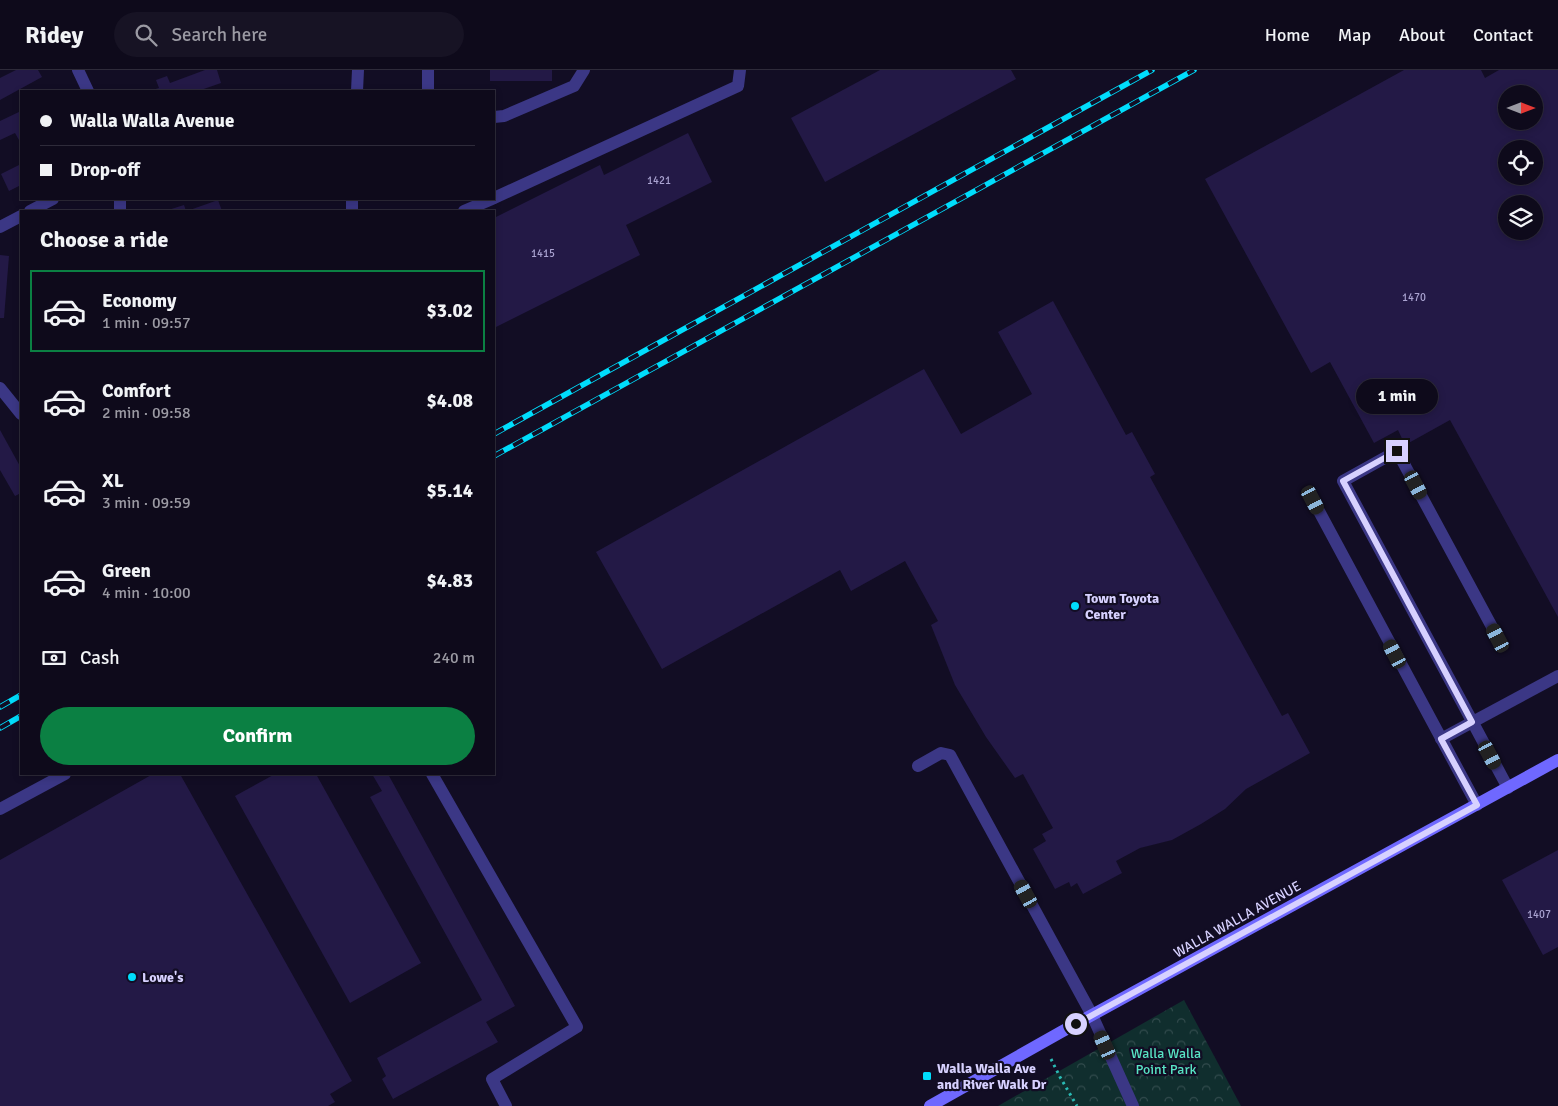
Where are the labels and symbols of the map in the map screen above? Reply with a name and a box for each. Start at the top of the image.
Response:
north arrow [1498,85,1542,130]
house number: 1421 [647,174,671,187]
house number: 1415 [531,247,555,260]
house number: 1470 [1402,291,1426,304]
callout: 1 min [1356,378,1438,414]
route end [1386,440,1408,462]
car [1402,468,1429,502]
car [1299,483,1326,517]
place label: Town Toyota Center [1085,590,1159,623]
marker: Town Toyota Center [1069,600,1081,612]
car [1484,621,1511,655]
car [1381,637,1408,671]
car [1476,738,1503,772]
car [1012,877,1039,911]
street label: WALLA WALLA AVENUE [1171,877,1304,961]
house number: 1407 [1527,908,1551,921]
place label: Lowe's [142,969,183,986]
marker: Lowe's [126,971,138,983]
route start [1065,1013,1087,1035]
car [1092,1028,1117,1062]
park label: Walla Walla Point Park [1131,1045,1201,1078]
place label: Walla Walla Ave and River Walk Dr [937,1060,1047,1093]
marker: Walla Walla Ave and River Walk Dr [921,1070,933,1082]

